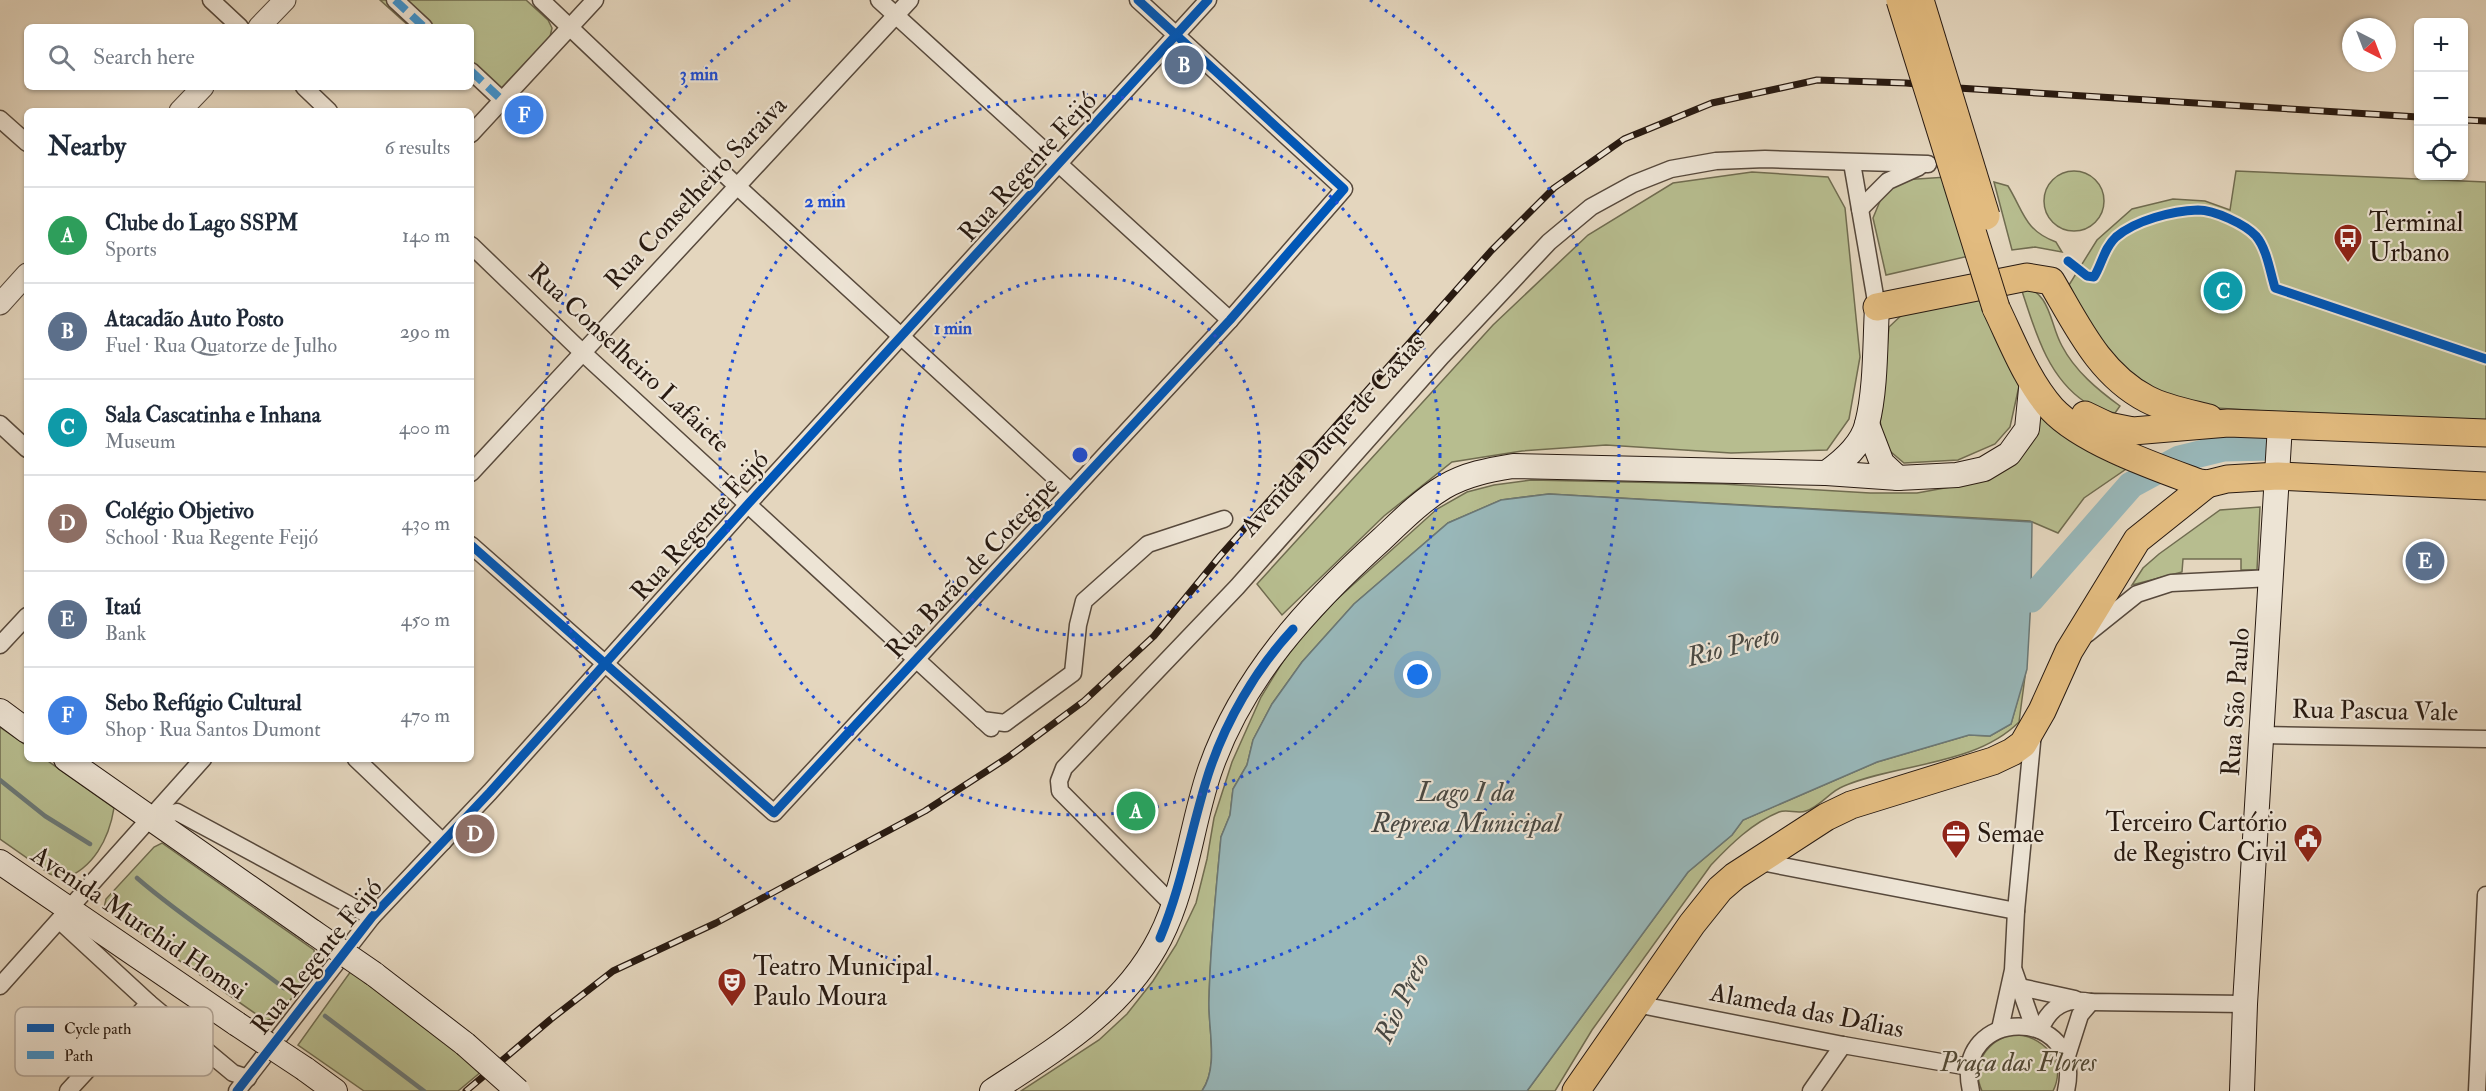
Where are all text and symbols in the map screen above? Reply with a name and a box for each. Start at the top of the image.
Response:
north arrow [2342,18,2396,72]
map controls [2414,18,2468,180]
button: + [2414,18,2468,72]
search box [24,24,474,90]
icon: search [45,41,78,74]
pin: B [1164,42,1204,88]
text: Search here [93,43,195,71]
text: 3 min [680,63,719,86]
button: − [2414,72,2468,126]
street label: Rua Regente Feijó [952,85,1104,249]
street label: Rua Conselheiro Saraiva [598,90,794,296]
pin: F [504,92,544,138]
button: locate [2414,126,2468,180]
text: Nearby [48,131,126,163]
text: 6 results [384,135,450,160]
text: 2 min [805,190,846,213]
place label: Terminal Urbano [2369,207,2464,269]
text: Clube do Lago SSPM [105,209,298,237]
bus stop icon: Terminal Urbano [2332,222,2364,264]
text: A [61,223,74,248]
text: 140 m [402,223,450,248]
text: Sports [105,237,157,262]
street label: Rua Conselheiro Lafaiete [522,256,737,460]
pin: C [2204,268,2242,314]
text: Atacadão Auto Posto [105,305,284,333]
text: 1 min [934,317,973,340]
text: B [61,319,74,344]
text: 290 m [400,319,450,344]
street label: Avenida Duque de Caxias [1233,327,1432,544]
text: Fuel · Rua Quatorze de Julho [105,333,337,358]
text: Sala Cascatinha e Inhana [105,401,321,429]
text: C [60,415,75,440]
text: 400 m [399,415,450,440]
text: Museum [105,429,175,454]
street label: Rua Regente Feijó [624,444,776,608]
centre of rings [1070,445,1090,465]
street label: Rua Barão de Cotegipe [879,470,1066,667]
text: Colégio Objetivo [105,497,254,525]
text: D [59,511,76,536]
text: 430 m [402,511,450,536]
text: School · Rua Regente Feijó [105,525,318,550]
pin: E [2406,538,2444,584]
text: Itaú [105,593,141,621]
text: E [60,607,75,632]
text: 450 m [401,607,450,632]
water label: Rio Preto [1682,618,1783,674]
text: Bank [105,621,146,646]
street label: Rua São Paulo [2215,627,2257,777]
your location [1403,660,1432,689]
text: Sebo Refúgio Cultural [105,689,302,717]
street label: Rua Pascua Vale [2291,694,2459,728]
text: F [61,703,74,728]
text: 470 m [401,703,450,728]
text: Shop · Rua Santos Dumont [105,717,321,742]
water label: Lago I da Represa Municipal [1370,776,1563,840]
pin: A [1116,788,1156,834]
place label: Terceiro Cartório de Registro Civil [2106,807,2287,869]
pin: D [456,812,494,856]
office icon: Semae [1940,818,1972,860]
place label: Semae [1977,818,2044,850]
public building icon: Terceiro Cartório de Registro Civil [2292,822,2324,864]
street label: Avenida Murchid Homsi [24,838,253,1007]
street label: Rua Regente Feijó [245,873,389,1041]
water label: Rio Preto [1367,948,1437,1049]
place label: Teatro Municipal Paulo Moura [753,951,933,1013]
theatre icon: Teatro Municipal Paulo Moura [716,966,748,1008]
street label: Alameda das Dálias [1706,976,1907,1045]
legend [15,1007,213,1076]
text: Cycle path [64,1019,132,1040]
text: Path [64,1046,94,1066]
park label: Praça das Flores [1939,1047,2097,1079]

